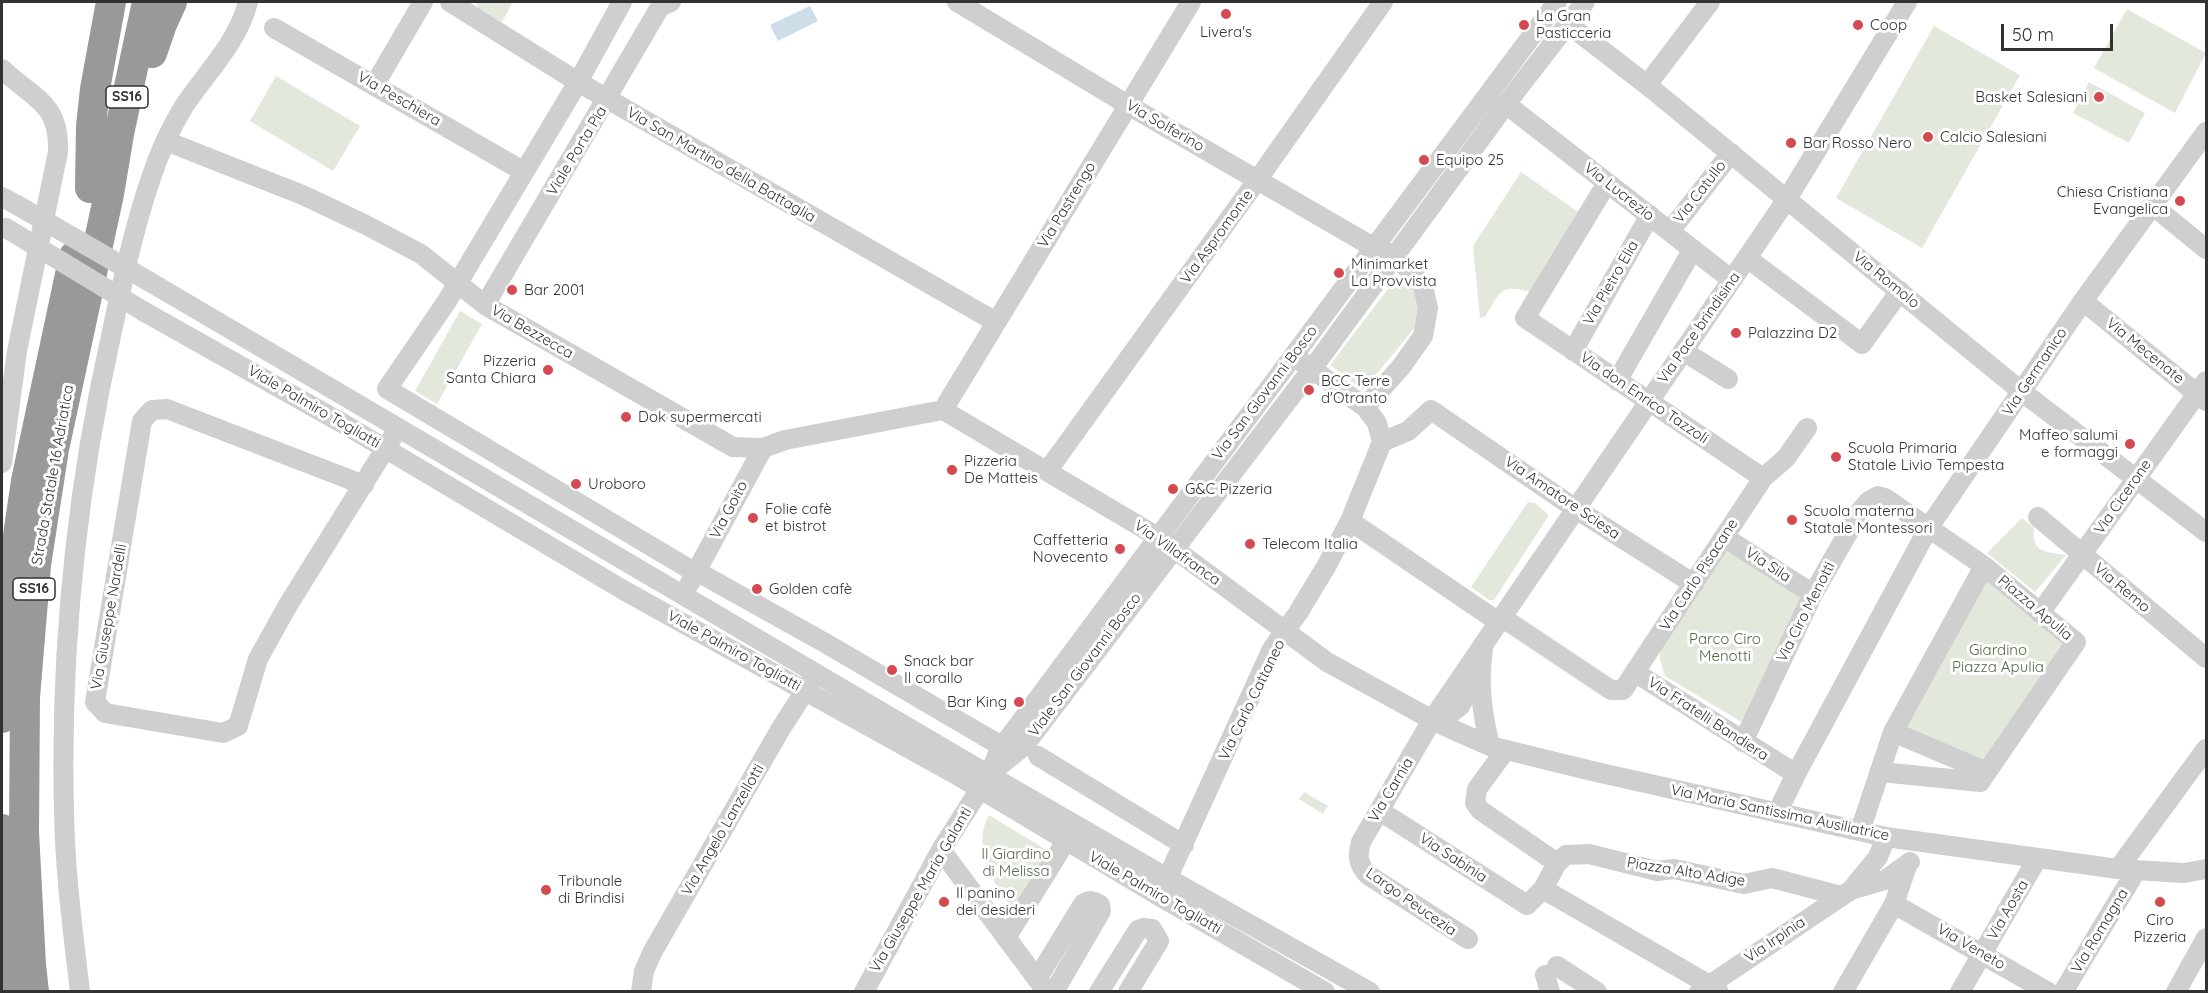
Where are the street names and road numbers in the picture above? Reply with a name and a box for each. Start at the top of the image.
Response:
street label: Via Peschiera [354,68,444,130]
road number: SS16 [106,86,148,108]
street label: Via Solferino [1123,96,1207,156]
street label: Viale Porta Pia [543,103,611,199]
street label: Via San Martino della Battaglia [623,103,819,227]
street label: Via Catullo [1670,157,1730,227]
street label: Via Pastrengo [1034,159,1100,251]
street label: Via Lucrezio [1580,159,1658,225]
street label: Via Aspromonte [1177,187,1257,287]
street label: Via Pietro Elia [1579,237,1643,329]
street label: Via Romolo [1849,248,1923,312]
street label: Via Pace brindisina [1654,269,1744,387]
street label: Via Bezzecca [488,301,576,363]
street label: Via Mecenate [2103,314,2187,388]
street label: Via San Giovanni Bosco [1209,322,1321,464]
street label: Via Germanico [1999,324,2071,420]
street label: Via don Enrico Tazzoli [1576,348,1712,448]
street label: Viale Palmiro Togliatti [245,362,383,452]
street label: Strada Statale 16 Adriatica [28,383,78,567]
street label: Via Amatore Sciesa [1501,453,1623,543]
street label: Via Cicerone [2091,456,2155,538]
street label: Via Goito [706,478,752,542]
street label: Via Carlo Pisacane [1656,516,1742,634]
street label: Via Villafranca [1130,517,1224,589]
street label: Via Giuseppe Nardelli [87,543,131,691]
street label: Via Sila [1742,544,1794,586]
street label: Via Ciro Menotti [1773,559,1839,665]
street label: Via Remo [2090,559,2154,617]
street label: Piazza Apulia [1994,572,2076,644]
road number: SS16 [13,578,55,600]
street label: Viale San Giovanni Bosco [1025,590,1145,740]
street label: Viale Palmiro Togliatti [664,607,804,695]
street label: Via Carlo Cattaneo [1215,637,1289,763]
street label: Via Fratelli Bandiera [1644,673,1772,765]
street label: Via Carnia [1365,755,1417,825]
street label: Via Angelo Lanzellotti [678,761,768,899]
street label: Via Maria Santissima Ausiliatrice [1669,781,1891,845]
street label: Via Giuseppe Maria Galanti [866,804,976,976]
street label: Via Sabinia [1416,829,1490,887]
street label: Viale Palmiro Togliatti [1086,848,1224,938]
street label: Piazza Alto Adige [1626,854,1746,890]
street label: Largo Peucezia [1362,864,1460,940]
street label: Via Aosta [1984,877,2032,943]
street label: Via Romagna [2068,886,2132,976]
street label: Via Irpinia [1741,913,1809,967]
street label: Via Veneto [1934,920,2008,974]

